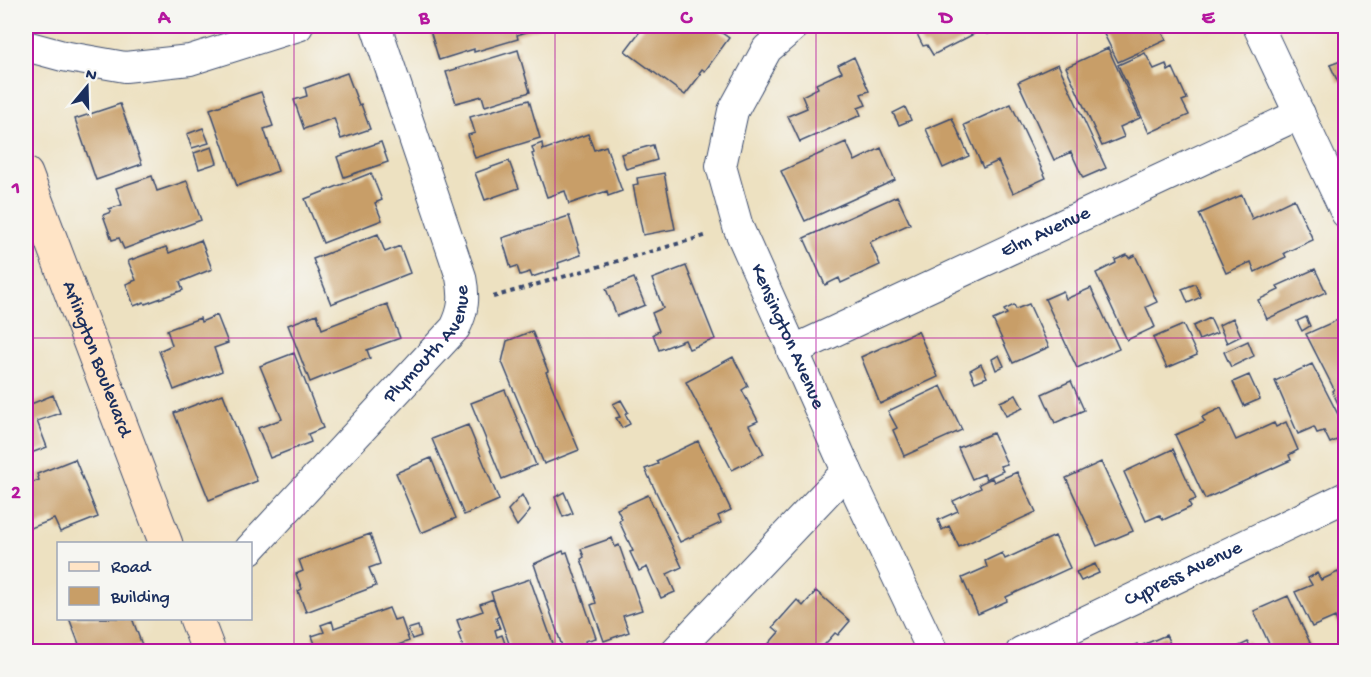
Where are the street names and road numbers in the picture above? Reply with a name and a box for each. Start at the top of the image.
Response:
street label: Elm Avenue [997,202,1095,263]
street label: Kensington Avenue [745,261,830,413]
street label: Arlington Boulevard [56,278,137,442]
street label: Plymouth Avenue [379,284,475,409]
street label: Cypress Avenue [1121,536,1247,612]

